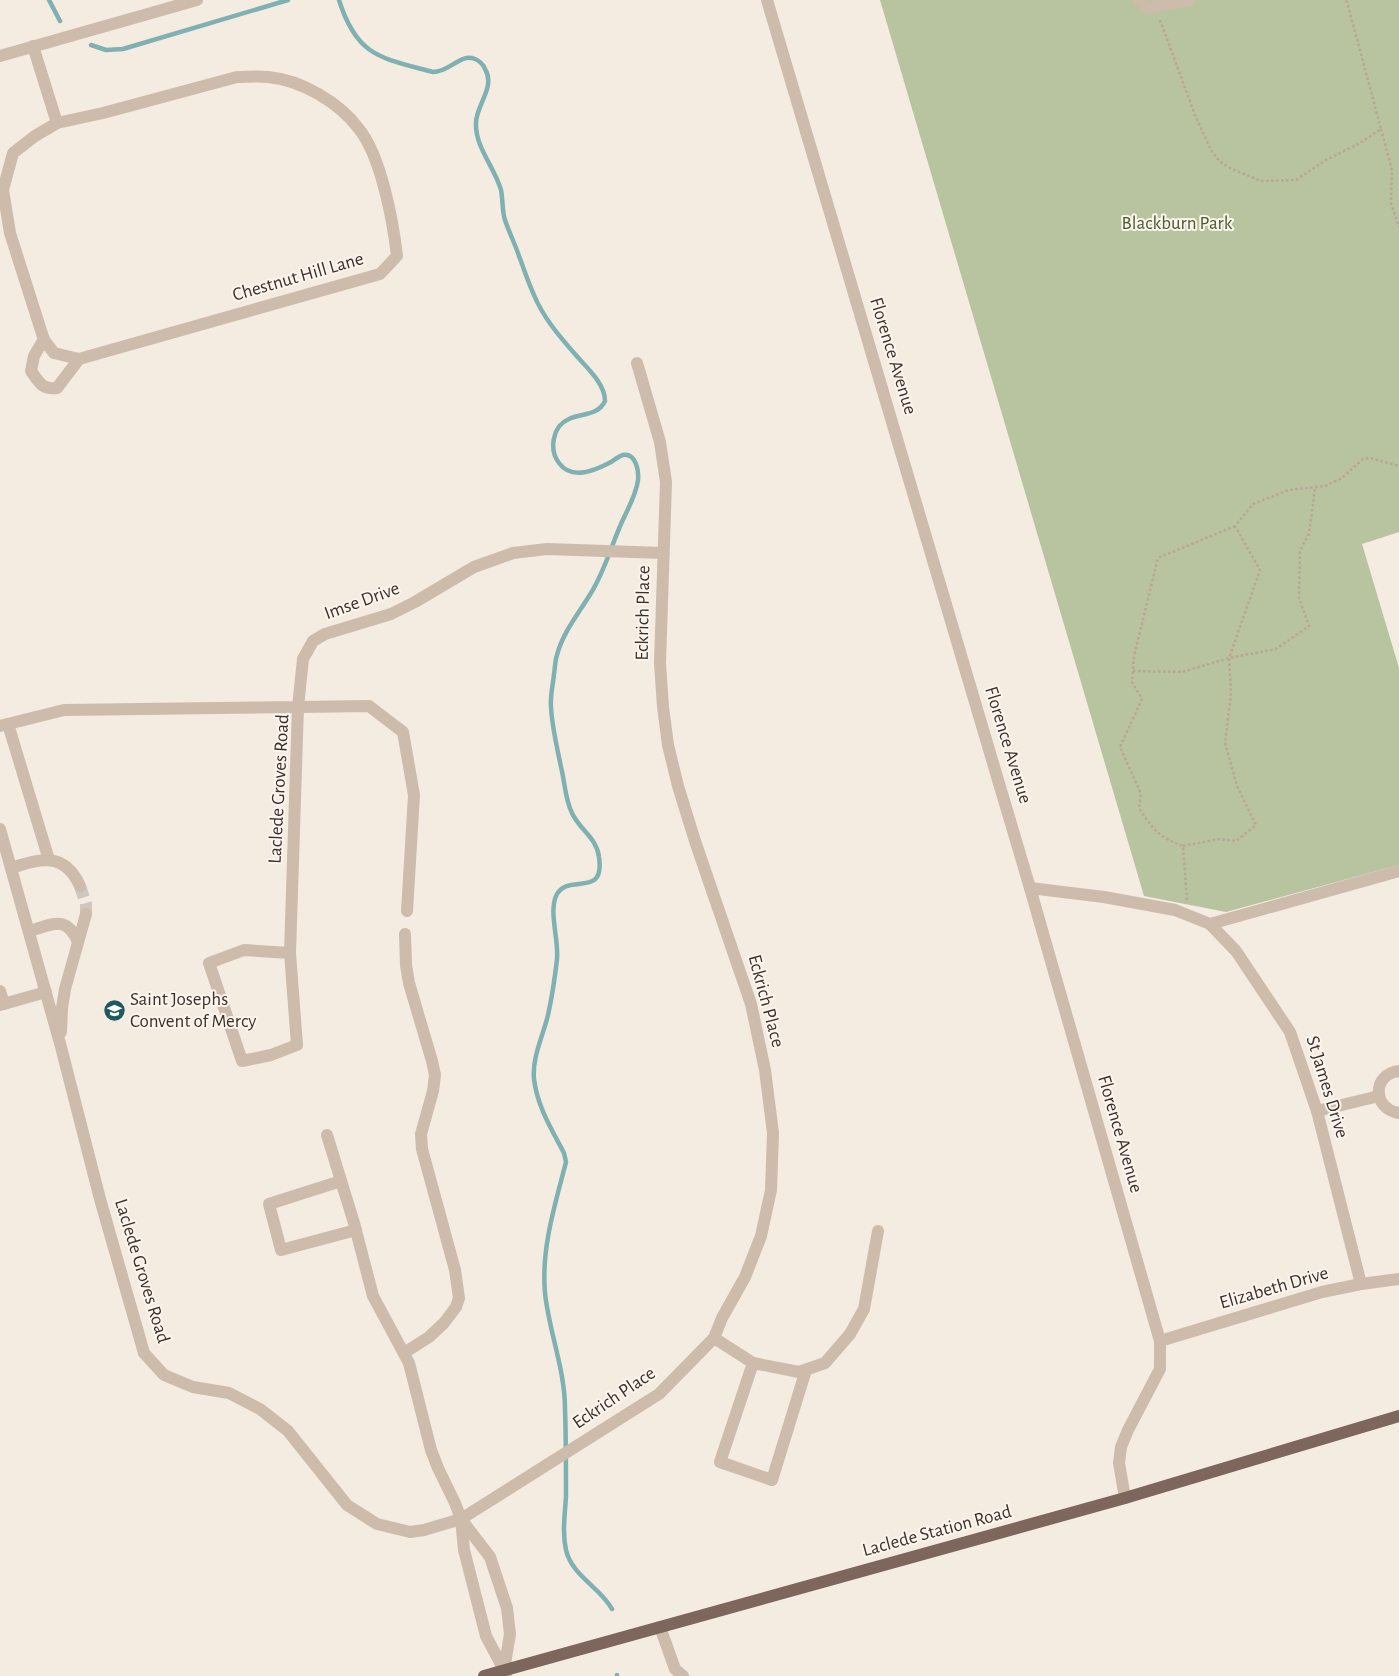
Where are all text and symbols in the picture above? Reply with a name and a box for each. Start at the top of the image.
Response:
park label: Blackburn Park [1122,214,1233,233]
street label: Chestnut Hill Lane [230,249,366,305]
street label: Florence Avenue [866,295,920,417]
street label: Eckrich Place [633,565,653,661]
street label: Imse Drive [322,579,402,623]
street label: Florence Avenue [981,684,1035,806]
street label: Laclede Groves Road [266,714,292,864]
street label: Eckrich Place [745,953,787,1049]
place label: Saint Josephs Convent of Mercy [130,990,256,1031]
school or university icon: Saint Josephs Convent of Mercy [102,998,126,1022]
street label: St James Drive [1302,1034,1352,1140]
street label: Florence Avenue [1094,1073,1146,1195]
street label: Laclede Groves Road [111,1197,173,1346]
street label: Elizabeth Drive [1217,1263,1331,1313]
street label: Eckrich Place [569,1364,659,1432]
street label: Laclede Station Road [860,1502,1014,1560]

